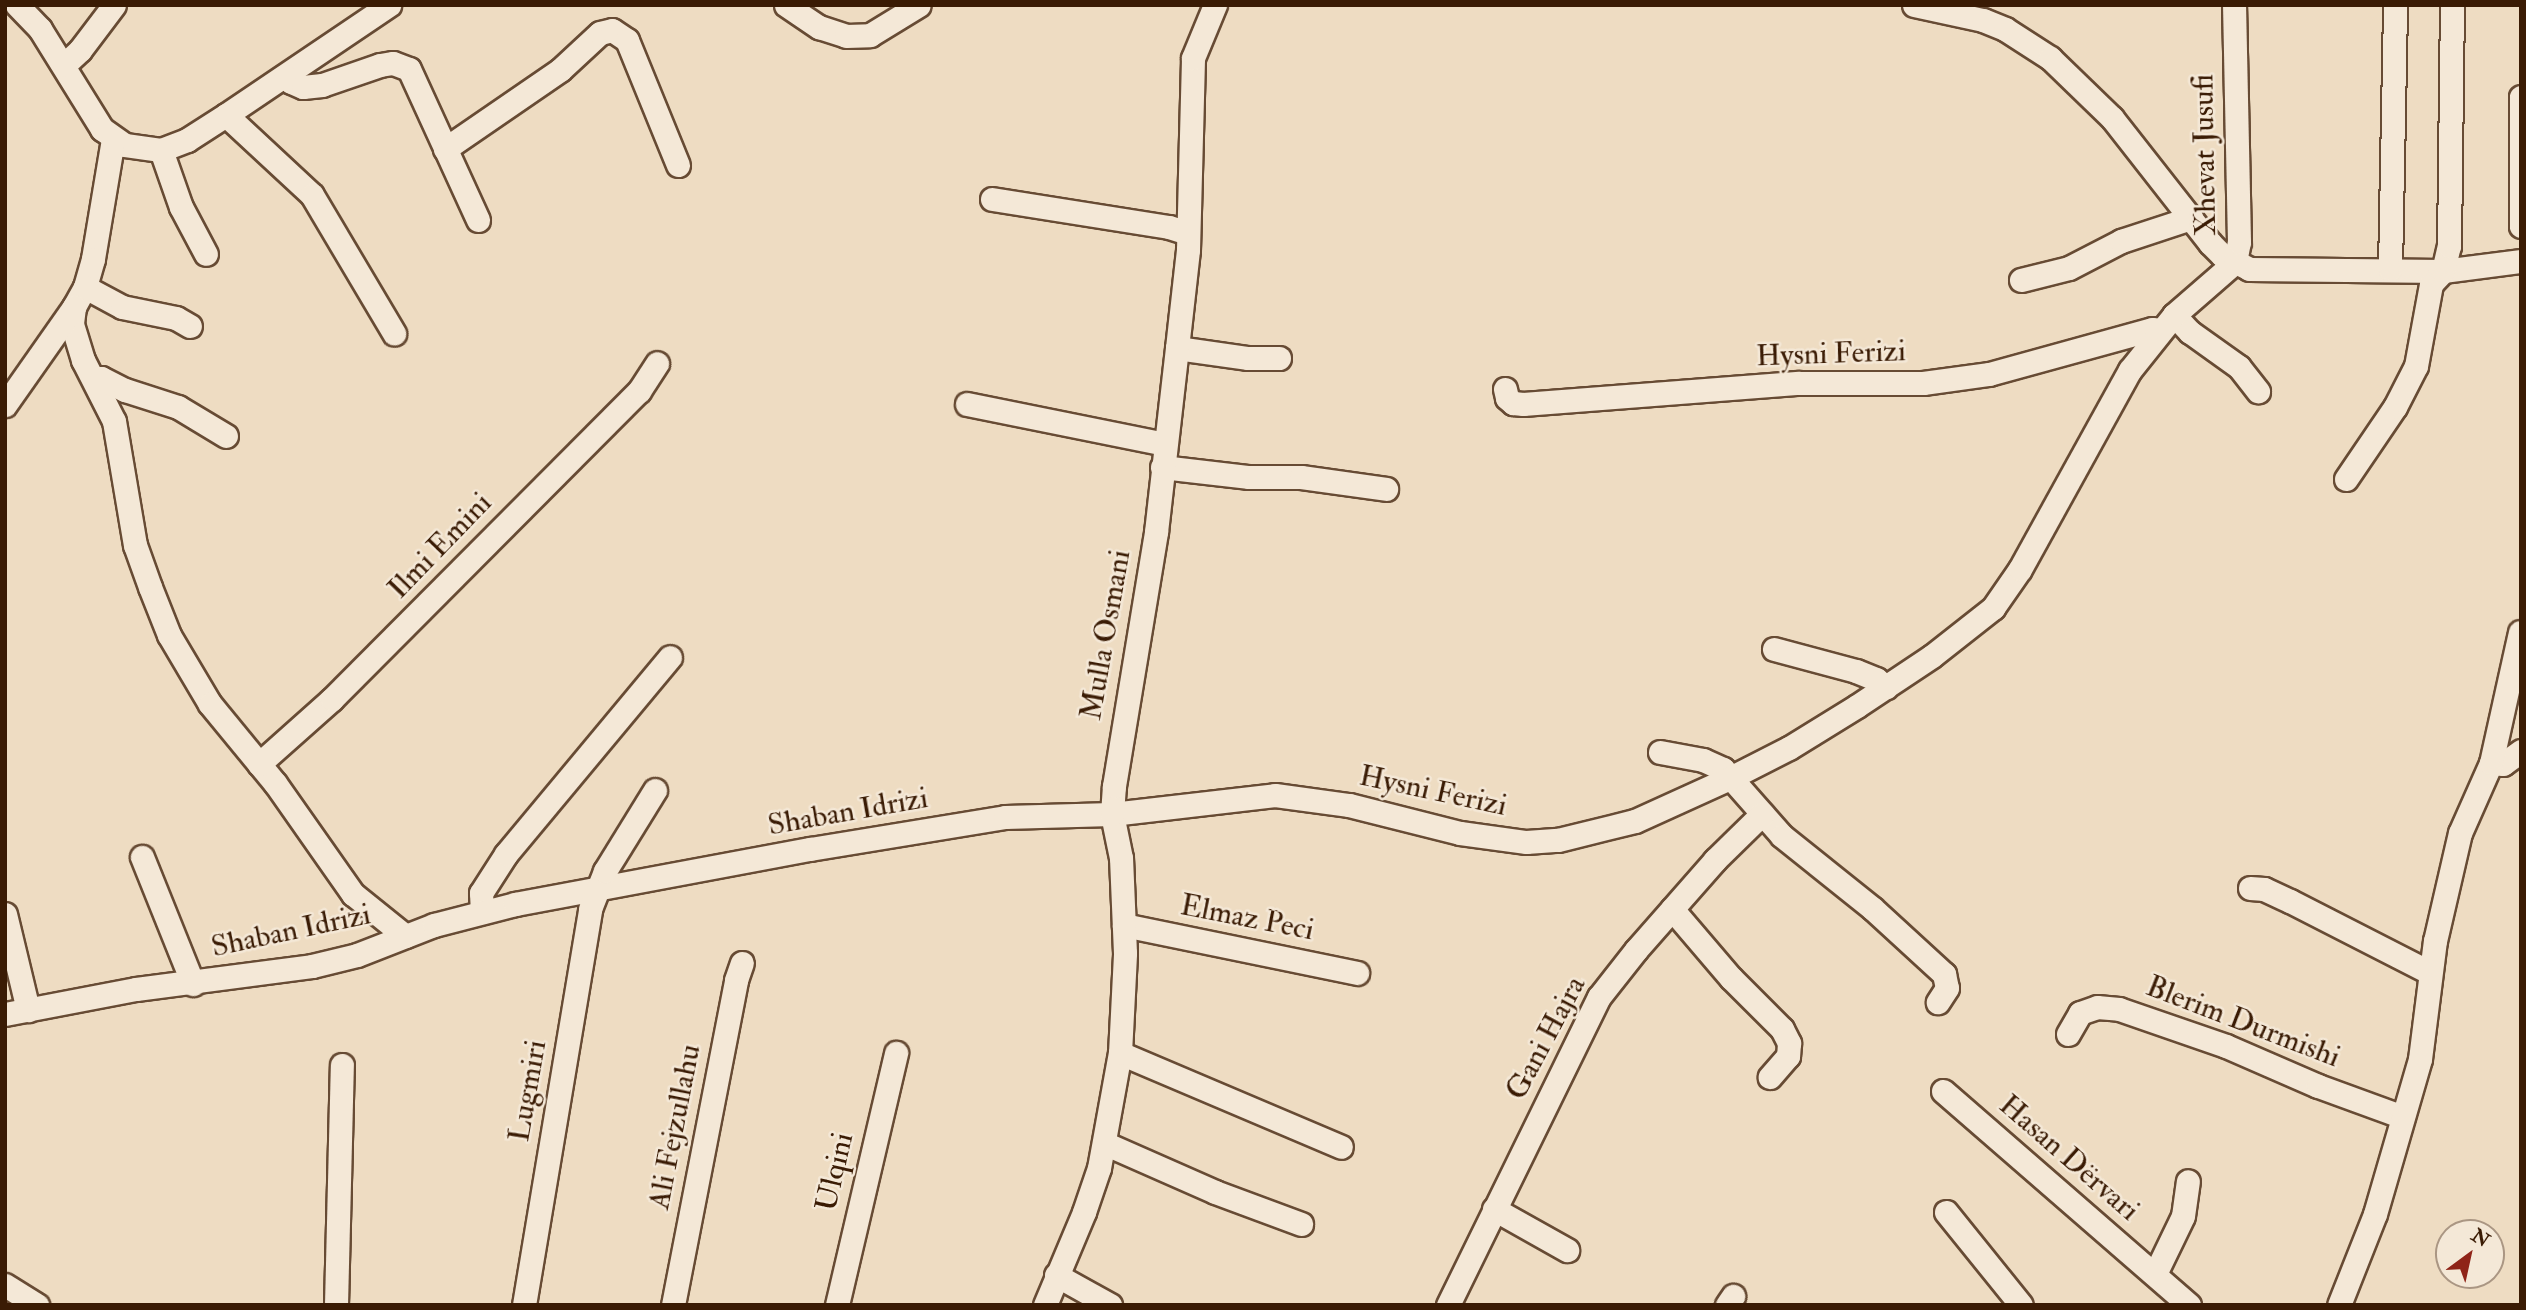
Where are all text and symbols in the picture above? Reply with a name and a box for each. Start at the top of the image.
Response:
street label: Xhevat Jusufi [2186,74,2224,236]
street label: Hysni Ferizi [1756,333,1906,375]
street label: Ilmi Emini [381,485,499,607]
street label: Mulla Osmani [1073,547,1139,723]
street label: Hysni Ferizi [1356,758,1510,824]
street label: Shaban Idrizi [765,780,931,844]
street label: Elmaz Peci [1177,887,1317,949]
street label: Shaban Idrizi [208,897,374,965]
street label: Blerim Durmishi [2141,969,2345,1075]
street label: Gani Hajra [1498,970,1594,1106]
street label: Lugmiri [501,1037,555,1145]
street label: Ali Fejzullahu [641,1041,709,1213]
street label: Hasan Dërvari [1992,1087,2146,1229]
street label: Ulqini [808,1129,862,1215]
north arrow [2435,1219,2505,1289]
text: N [2467,1223,2494,1253]

